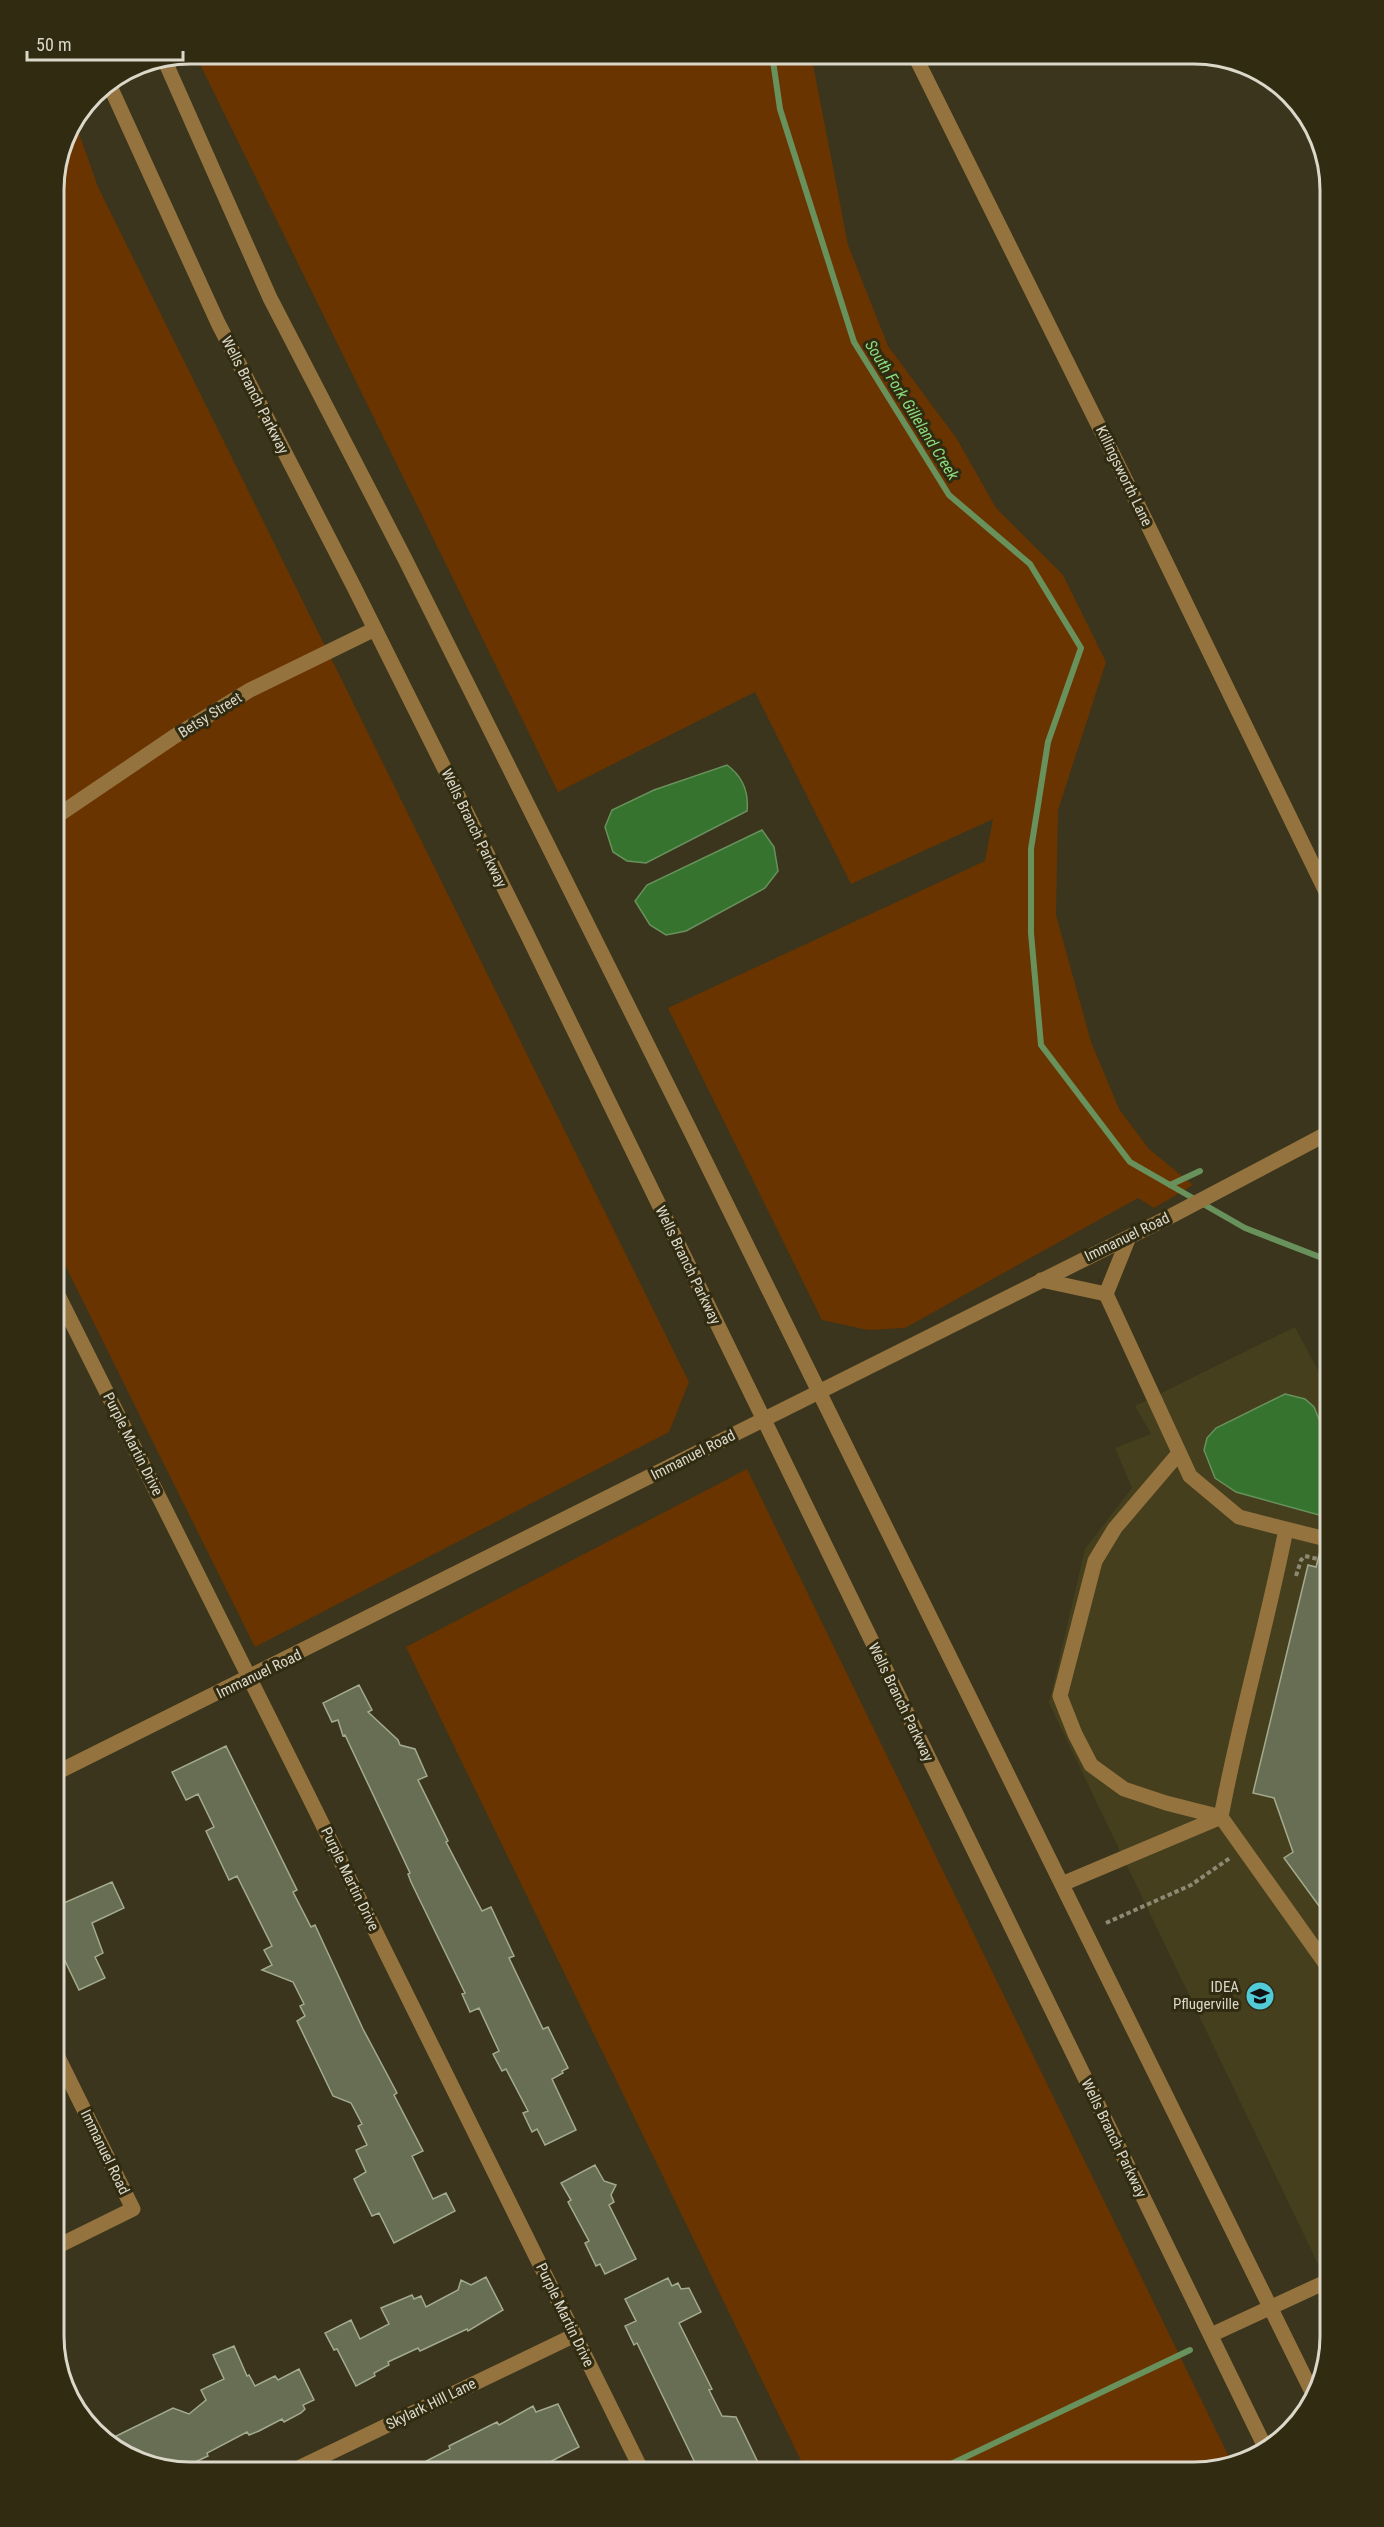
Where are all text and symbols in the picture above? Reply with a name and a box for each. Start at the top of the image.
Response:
scale bar [27,24,183,62]
text: 50 m [36,34,71,55]
street label: Wells Branch Parkway [218,333,292,457]
water label: South Fork Gilleland Creek [861,337,963,484]
street label: Killingsworth Lane [1092,423,1156,529]
street label: Betsy Street [175,688,245,742]
street label: Wells Branch Parkway [437,766,511,890]
street label: Wells Branch Parkway [651,1203,725,1327]
street label: Immanuel Road [1082,1209,1172,1265]
street label: Purple Martin Drive [99,1389,167,1499]
street label: Immanuel Road [648,1426,738,1484]
street label: Wells Branch Parkway [864,1640,938,1764]
street label: Immanuel Road [214,1646,304,1702]
street label: Purple Martin Drive [317,1824,383,1934]
place label: IDEA Pflugerville [1173,1978,1239,2013]
school or university icon: IDEA Pflugerville [1244,1980,1276,2012]
street label: Wells Branch Parkway [1077,2076,1151,2200]
street label: Immanuel Road [77,2107,133,2197]
street label: Purple Martin Drive [532,2260,598,2370]
street label: Skylark Hill Lane [383,2374,479,2434]

